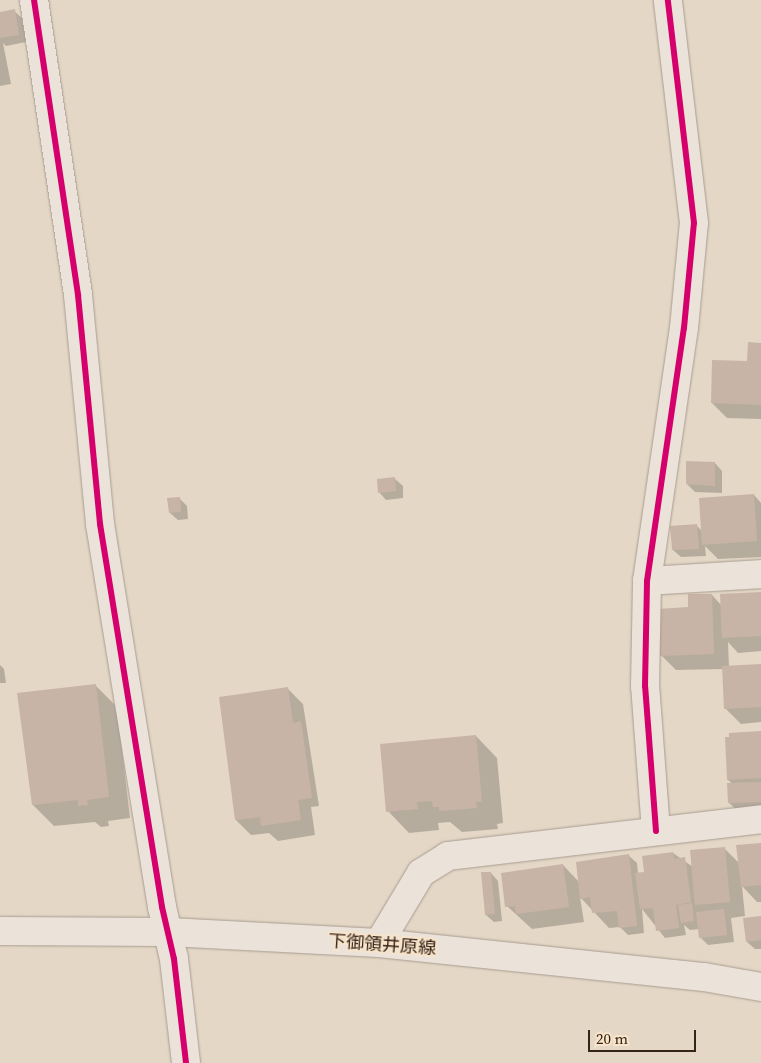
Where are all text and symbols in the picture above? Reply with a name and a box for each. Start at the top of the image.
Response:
street label: 下御領井原線 [327,930,437,960]
scale bar [591,1020,698,1052]
text: 20 m [596,1028,628,1049]

